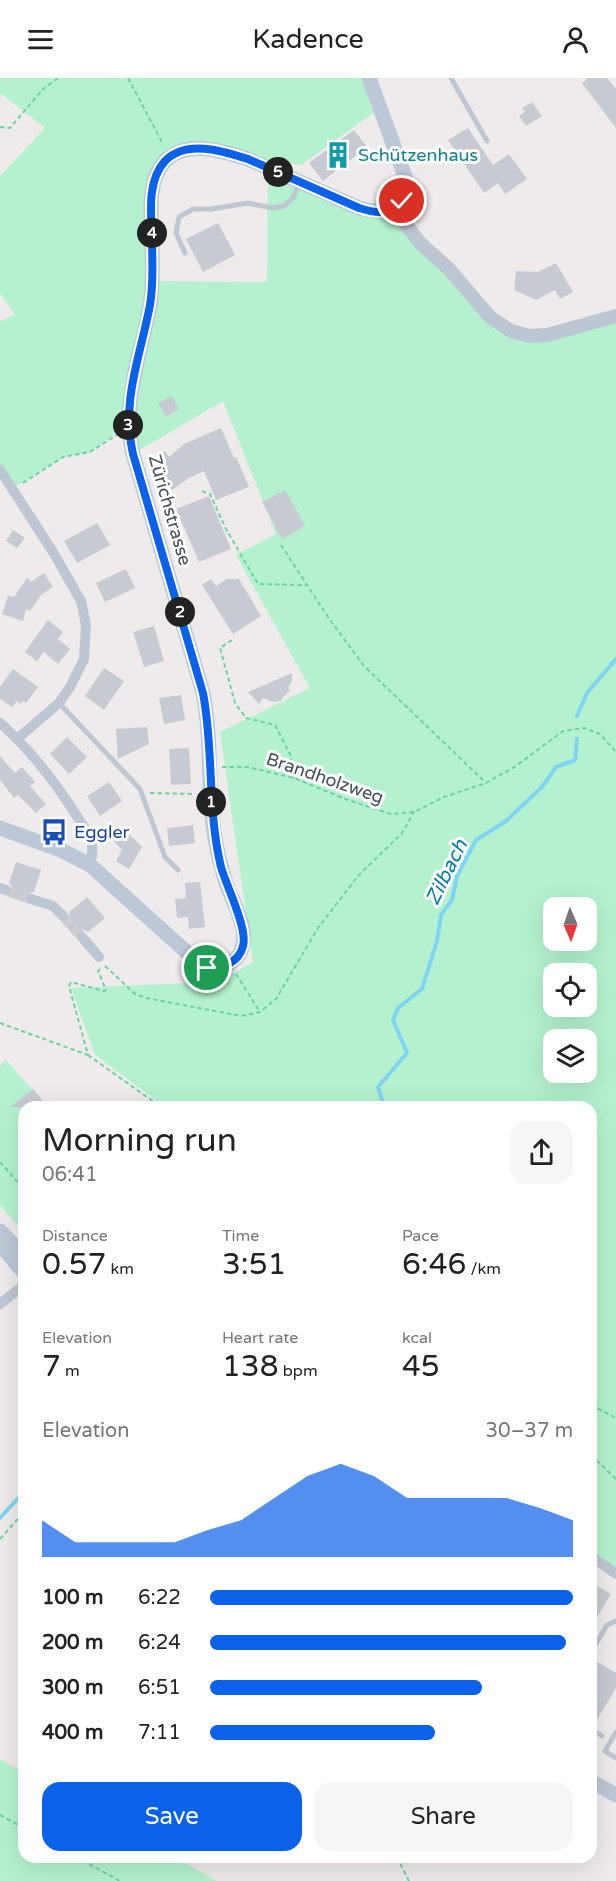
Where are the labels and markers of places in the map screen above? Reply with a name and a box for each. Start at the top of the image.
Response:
building icon: Schützenhaus [323,140,353,170]
place label: Schützenhaus [358,144,478,166]
pin: 5 [263,157,293,187]
pin [376,175,427,226]
pin: 4 [137,218,167,248]
pin: 3 [113,410,143,440]
pin: 2 [165,597,195,627]
pin: 1 [196,787,226,817]
bus stop icon: Eggler [39,817,69,847]
place label: Eggler [74,821,130,843]
pin [181,942,232,993]

